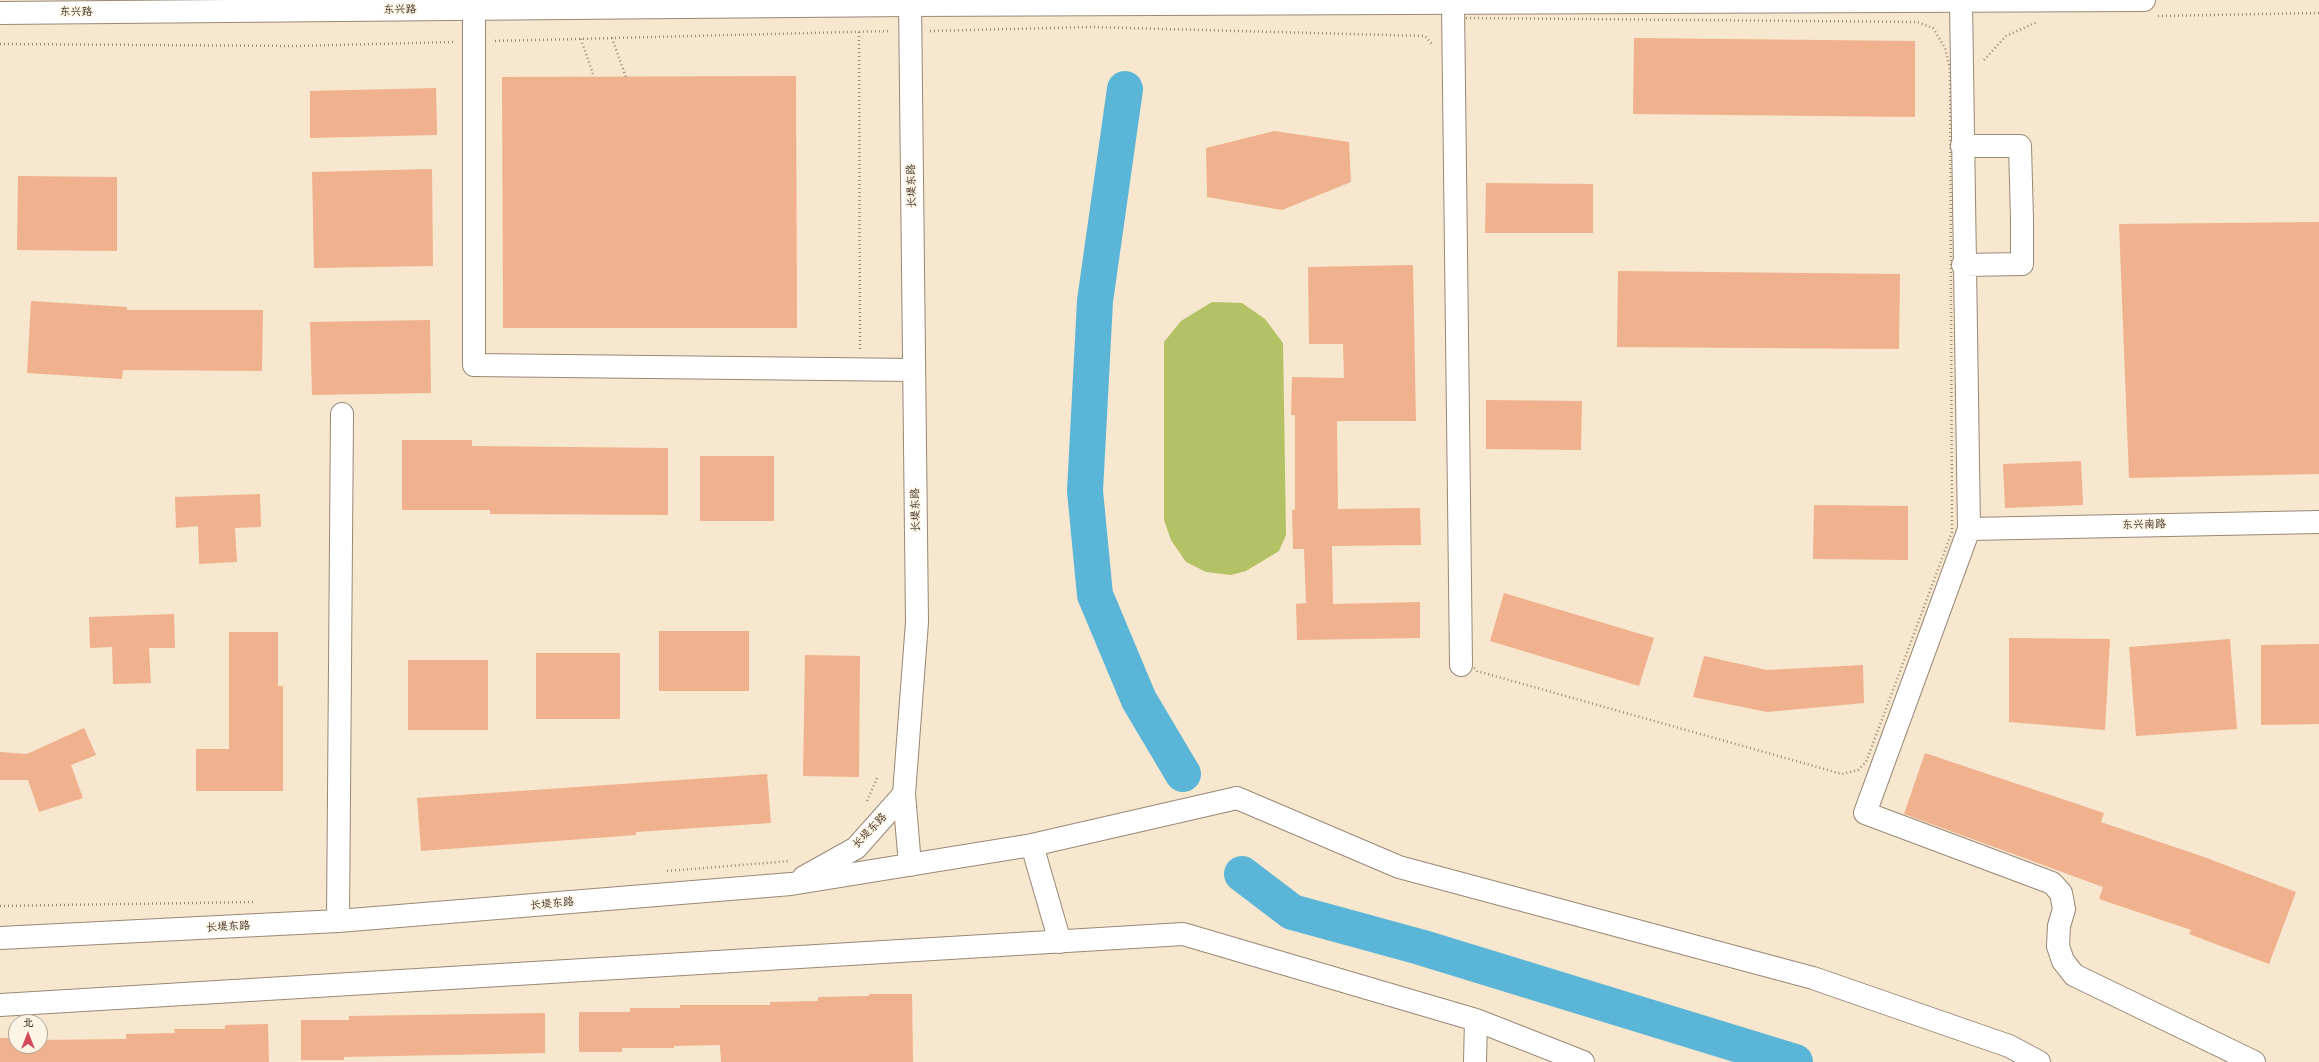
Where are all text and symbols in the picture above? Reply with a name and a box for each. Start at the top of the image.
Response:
street label: 东兴路 [383,3,417,17]
street label: 东兴路 [60,5,92,19]
street label: 长堤东路 [905,164,919,208]
street label: 长堤东路 [909,488,923,532]
street label: 东兴南路 [2122,518,2166,532]
street label: 长堤东路 [850,811,890,851]
street label: 长堤东路 [530,896,574,912]
street label: 长堤东路 [206,919,250,935]
north arrow [8,1014,48,1054]
text: 北 [23,1016,34,1029]

